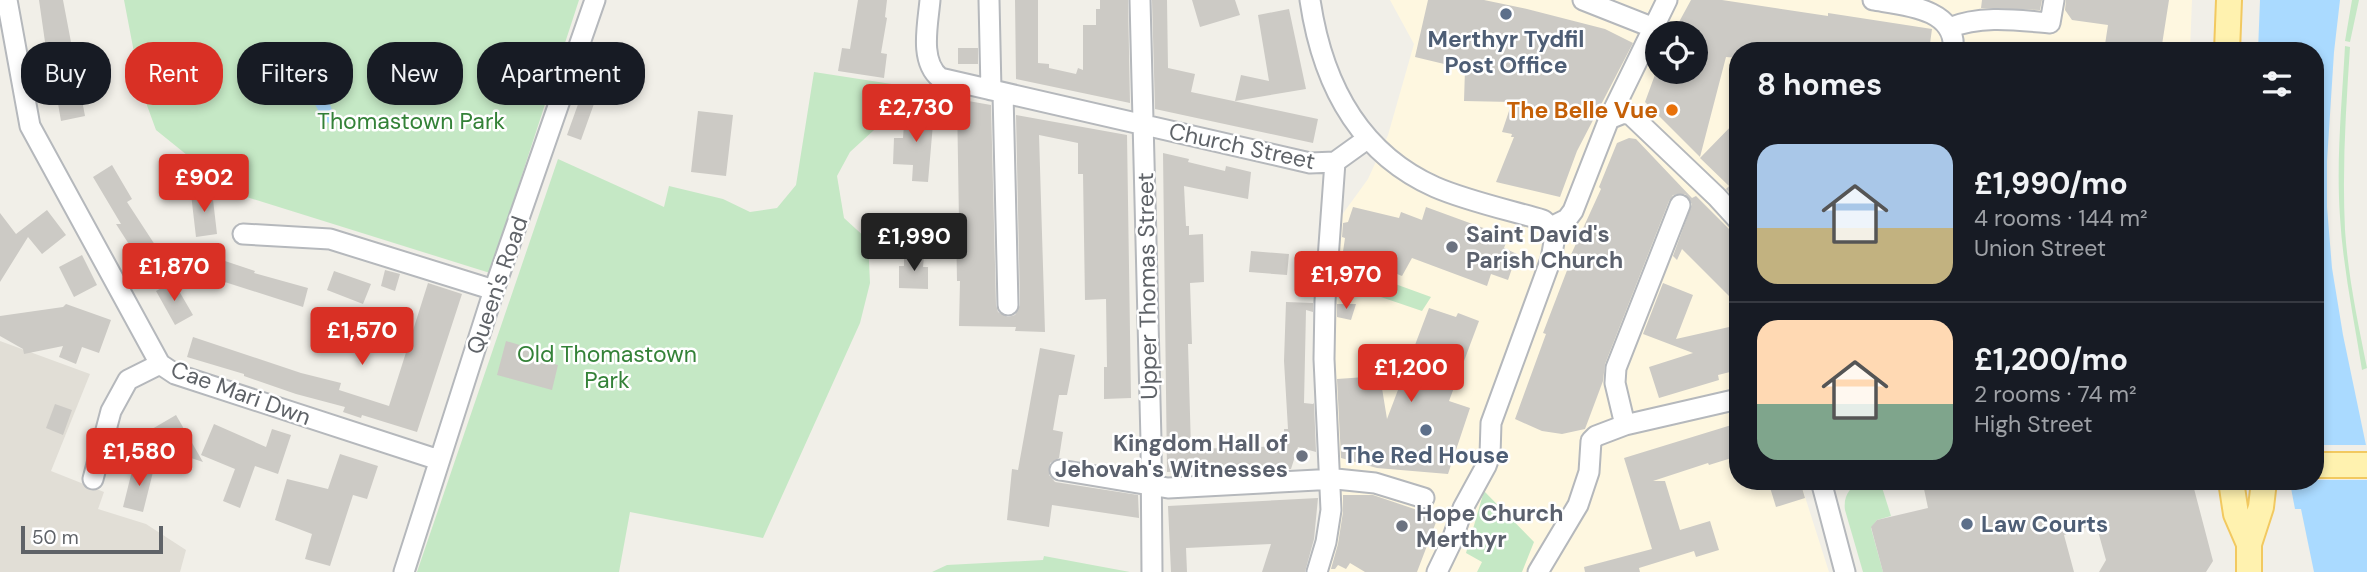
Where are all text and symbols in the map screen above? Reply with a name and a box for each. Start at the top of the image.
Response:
marker: Merthyr Tydfil Post Office [1498,6,1514,22]
map controls [1645,21,1708,84]
button: locate [1645,21,1708,84]
place label: Merthyr Tydfil Post Office [1428,24,1584,80]
chip: Buy [21,42,111,105]
chip: Rent [125,42,223,105]
chip: Filters [237,42,353,105]
chip: New [367,42,463,105]
chip: Apartment [477,42,645,105]
text: 8 homes [1757,65,1882,104]
icon: filters [2258,65,2296,103]
pin: £2,730 [859,85,973,144]
text: £2,730 [878,92,954,122]
place label: The Belle Vue [1507,95,1658,125]
marker: The Belle Vue [1664,102,1680,118]
park label: Thomastown Park [317,106,505,136]
street label: Church Street [1166,116,1318,176]
pin: £902 [163,154,245,214]
text: £902 [175,162,233,192]
text: £1,990/mo [1974,164,2128,203]
street label: Upper Thomas Street [1130,172,1164,400]
icon: home [1813,172,1897,256]
text: 4 rooms · 144 m² [1974,203,2148,233]
street label: Queen's Road [459,212,535,358]
pin: £1,990 [857,214,971,273]
place label: Saint David's Parish Church [1466,219,1623,275]
text: £1,990 [877,221,951,251]
text: Union Street [1974,233,2106,263]
marker: Saint David's Parish Church [1444,239,1460,255]
pin: £1,870 [117,244,231,303]
text: £1,870 [138,251,210,281]
pin: £1,970 [1289,252,1403,311]
text: £1,970 [1310,259,1382,289]
pin: £1,570 [305,308,419,367]
text: £1,570 [326,315,398,345]
park label: Old Thomastown Park [517,339,697,395]
text: £1,200/mo [1974,340,2128,379]
pin: £1,200 [1354,344,1468,404]
icon: home [1813,348,1897,432]
text: £1,200 [1374,352,1448,382]
street label: Cae Mari Dwn [167,354,315,432]
text: 2 rooms · 74 m² [1974,379,2137,409]
text: High Street [1974,409,2093,439]
marker: The Red House [1418,422,1434,438]
pin: £1,580 [82,428,196,488]
place label: Kingdom Hall of Jehovah's Witnesses [1055,428,1288,484]
text: £1,580 [102,436,176,466]
place label: The Red House [1343,440,1509,470]
marker: Kingdom Hall of Jehovah's Witnesses [1294,448,1310,464]
place label: Hope Church Merthyr [1416,498,1564,554]
place label: Law Courts [1981,509,2108,539]
marker: Law Courts [1959,516,1975,532]
marker: Hope Church Merthyr [1394,518,1410,534]
scale bar [21,523,163,555]
text: 50 m [32,525,79,550]

